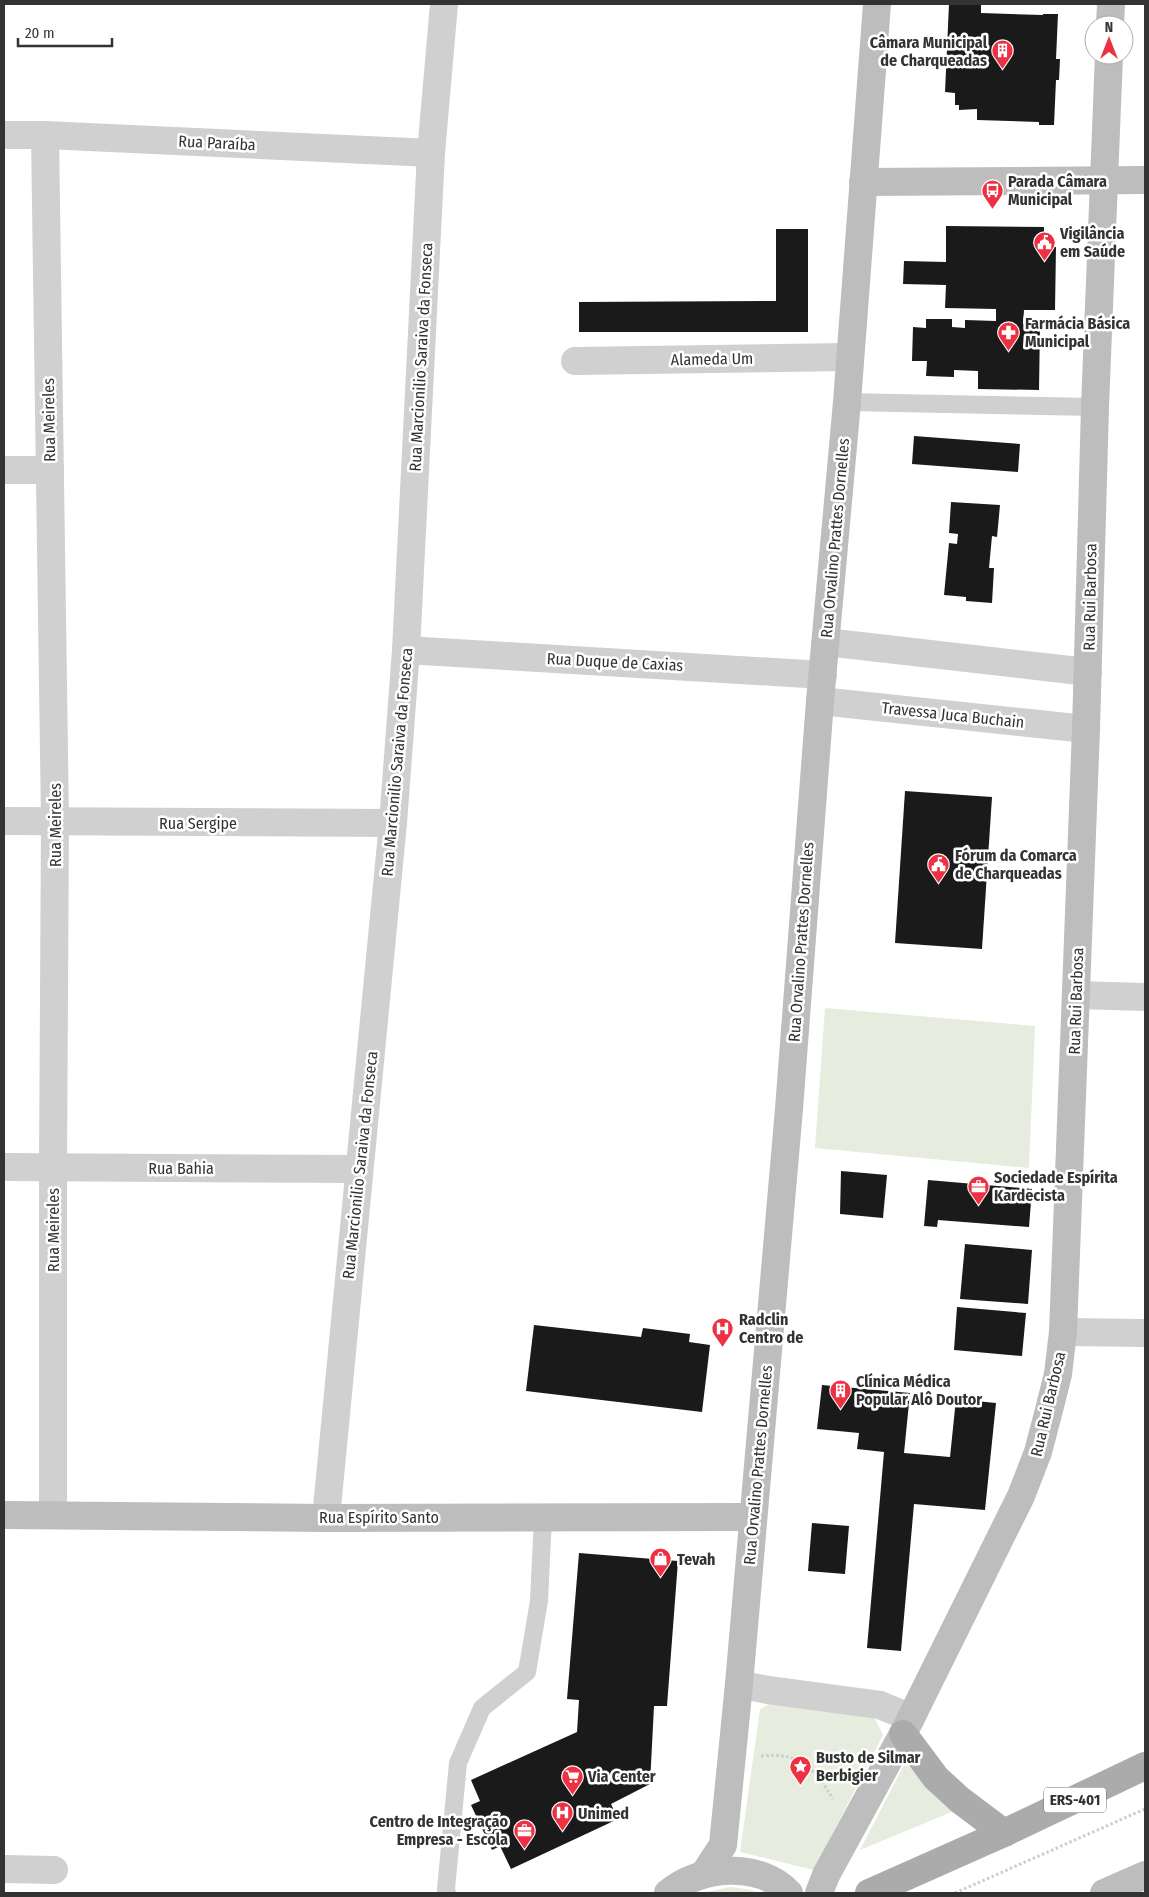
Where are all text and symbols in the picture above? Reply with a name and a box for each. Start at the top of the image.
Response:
scale bar [18,15,111,47]
north arrow [1084,15,1134,65]
text: N [1105,19,1113,36]
text: 20 m [25,24,55,42]
place label: Câmara Municipal de Charqueadas [870,33,988,70]
building icon: Câmara Municipal de Charqueadas [991,39,1015,70]
street label: Rua Paraíba [178,131,256,155]
place label: Parada Câmara Municipal [1008,172,1107,209]
bus stop icon: Parada Câmara Municipal [980,178,1004,209]
place label: Vigilância em Saúde [1059,224,1125,261]
public building icon: Vigilância em Saúde [1032,230,1056,261]
street label: Rua Marcionilio Saraiva da Fonseca [406,242,436,472]
place label: Farmácia Básica Municipal [1025,314,1130,351]
pharmacy icon: Farmácia Básica Municipal [997,320,1021,351]
street label: Alameda Um [671,349,753,369]
street label: Rua Meireles [39,378,59,462]
street label: Rua Orvalino Prattes Dornelles [817,437,853,639]
street label: Rua Rui Barbosa [1080,543,1100,651]
street label: Rua Marcionilio Saraiva da Fonseca [378,647,416,877]
street label: Rua Duque de Caxias [546,649,684,675]
street label: Travessa Juca Buchain [881,698,1025,732]
street label: Rua Meireles [46,783,65,867]
street label: Rua Sergipe [159,814,237,833]
street label: Rua Orvalino Prattes Dornelles [785,841,817,1043]
place label: Fórum da Comarca de Charqueadas [955,846,1077,883]
public building icon: Fórum da Comarca de Charqueadas [927,852,951,883]
street label: Rua Rui Barbosa [1065,947,1087,1055]
street label: Rua Marcionilio Saraiva da Fonseca [339,1050,381,1280]
street label: Rua Bahia [148,1159,214,1178]
place label: Sociedade Espírita Kardecista [994,1168,1118,1205]
office icon: Sociedade Espírita Kardecista [966,1174,990,1205]
street label: Rua Meireles [44,1188,63,1272]
place label: Radclin Centro de [739,1310,803,1347]
hospital icon: Radclin Centro de [711,1316,735,1347]
street label: Rua Rui Barbosa [1027,1349,1069,1458]
street label: Rua Orvalino Prattes Dornelles [740,1364,776,1566]
place label: Clínica Médica Popular Alô Doutor [856,1372,982,1409]
building icon: Clínica Médica Popular Alô Doutor [828,1378,852,1409]
street label: Rua Espírito Santo [319,1508,439,1527]
shop icon: Tevah [649,1547,673,1578]
place label: Tevah [677,1550,716,1569]
place label: Busto de Silmar Berbigier [816,1748,921,1785]
place icon: Busto de Silmar Berbigier [788,1754,812,1785]
supermarket icon: Via Center [560,1764,584,1795]
place label: Via Center [587,1767,656,1786]
road number: ERS-401 [1044,1788,1106,1812]
hospital icon: Unimed [550,1801,574,1832]
place label: Unimed [578,1804,629,1823]
place label: Centro de Integração Empresa - Escola [370,1812,508,1849]
office icon: Centro de Integração Empresa - Escola [512,1818,536,1849]

